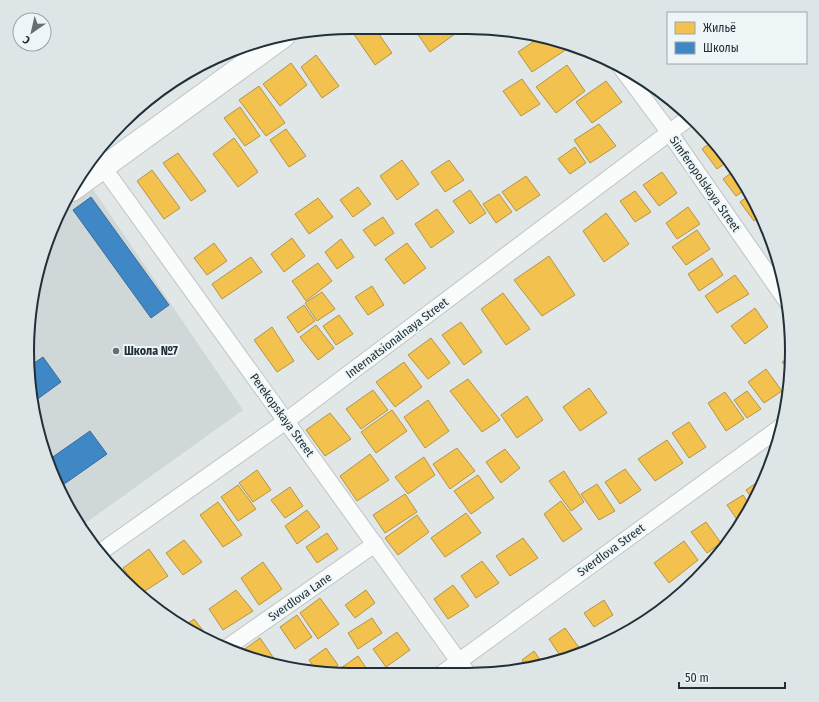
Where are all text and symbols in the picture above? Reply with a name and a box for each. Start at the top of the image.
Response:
north arrow [12,12,52,52]
legend [667,12,807,64]
text: Жильё [703,21,736,35]
text: С [20,33,33,47]
text: Школы [703,41,739,55]
street label: Simferopolskaya Street [667,134,743,234]
street label: Internatsionalnaya Street [343,295,451,381]
place label: Школа №7 [124,344,178,358]
marker: Школа №7 [111,346,121,356]
street label: Perekopskaya Street [247,371,317,459]
street label: Sverdlova Street [574,521,648,579]
street label: Sverdlova Lane [266,570,334,624]
scale bar [679,664,785,690]
text: 50 m [685,671,709,685]

